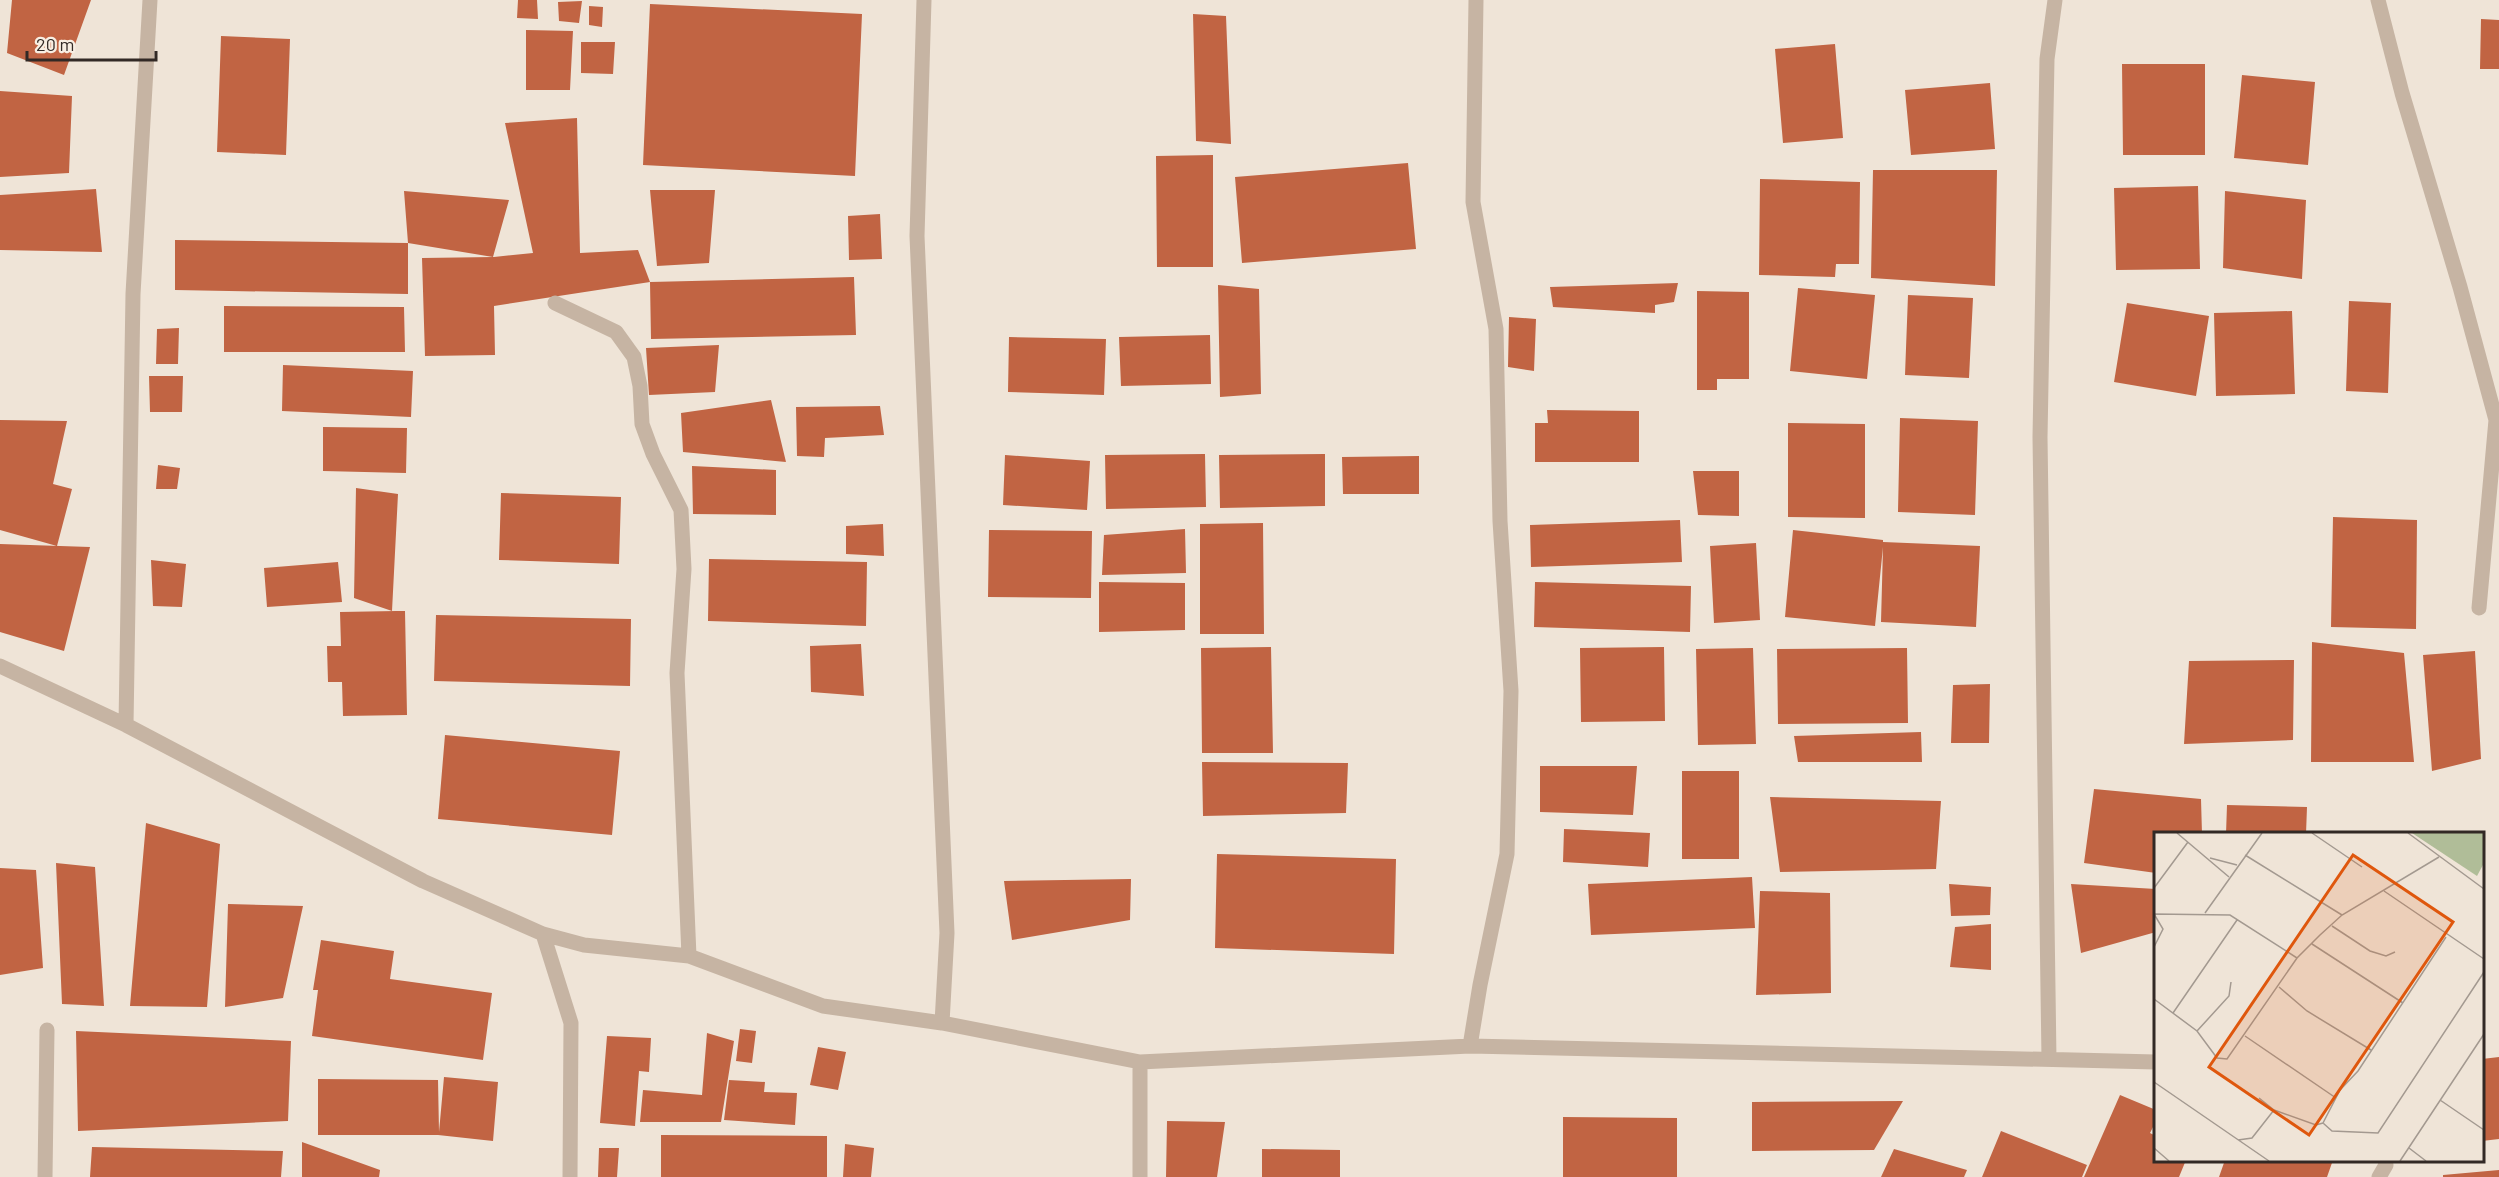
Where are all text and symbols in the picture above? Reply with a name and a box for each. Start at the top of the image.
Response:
scale bar [27,24,156,62]
text: 20 m [36,33,74,55]
inset map [2154,832,2484,1162]

